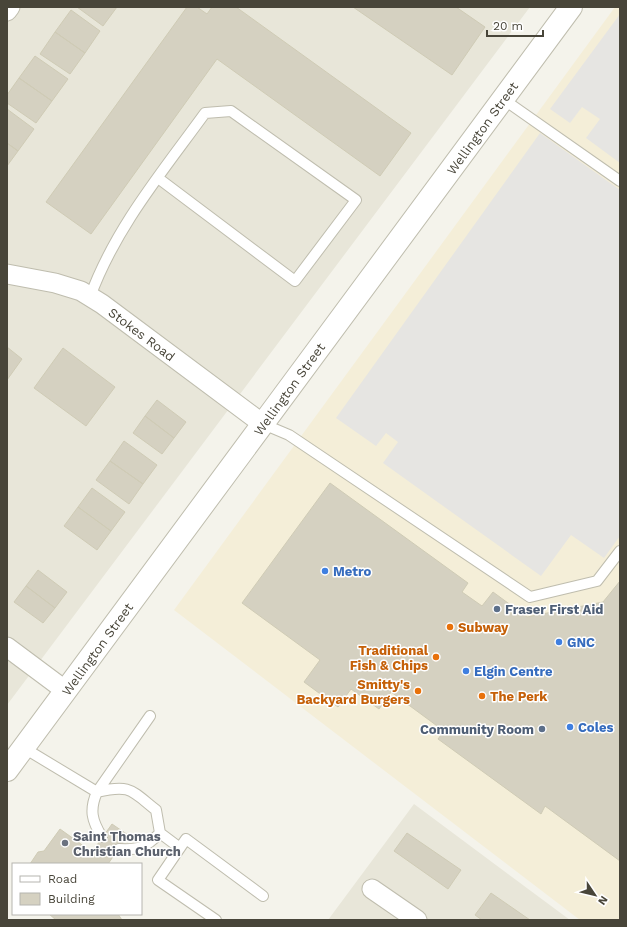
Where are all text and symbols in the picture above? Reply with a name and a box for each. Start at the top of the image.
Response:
scale bar [487,12,543,38]
text: 20 m [493,19,523,33]
street label: Wellington Street [444,79,521,178]
street label: Stokes Road [106,305,178,364]
street label: Wellington Street [251,340,328,439]
place label: Metro [333,564,371,579]
marker: Metro [320,566,330,576]
street label: Wellington Street [59,600,136,699]
place label: Fraser First Aid [505,602,603,617]
marker: Fraser First Aid [492,604,502,614]
place label: Subway [458,620,509,635]
marker: Subway [445,622,455,632]
place label: GNC [567,635,595,650]
marker: GNC [554,637,564,647]
place label: Traditional Fish & Chips [350,643,429,673]
marker: Traditional Fish & Chips [431,652,441,662]
place label: Elgin Centre [474,664,553,679]
marker: Elgin Centre [461,666,471,676]
place label: Smitty's Backyard Burgers [296,677,410,707]
marker: Smitty's Backyard Burgers [413,686,423,696]
place label: The Perk [490,689,548,704]
marker: The Perk [477,691,487,701]
place label: Coles [578,720,613,735]
place label: Community Room [420,722,534,737]
marker: Coles [565,722,575,732]
marker: Community Room [537,724,547,734]
place label: Saint Thomas Christian Church [73,829,181,859]
marker: Saint Thomas Christian Church [60,838,70,848]
legend [12,863,142,915]
text: Road [48,872,77,886]
north arrow [575,875,615,915]
text: Building [48,892,95,906]
text: N [595,893,610,908]

